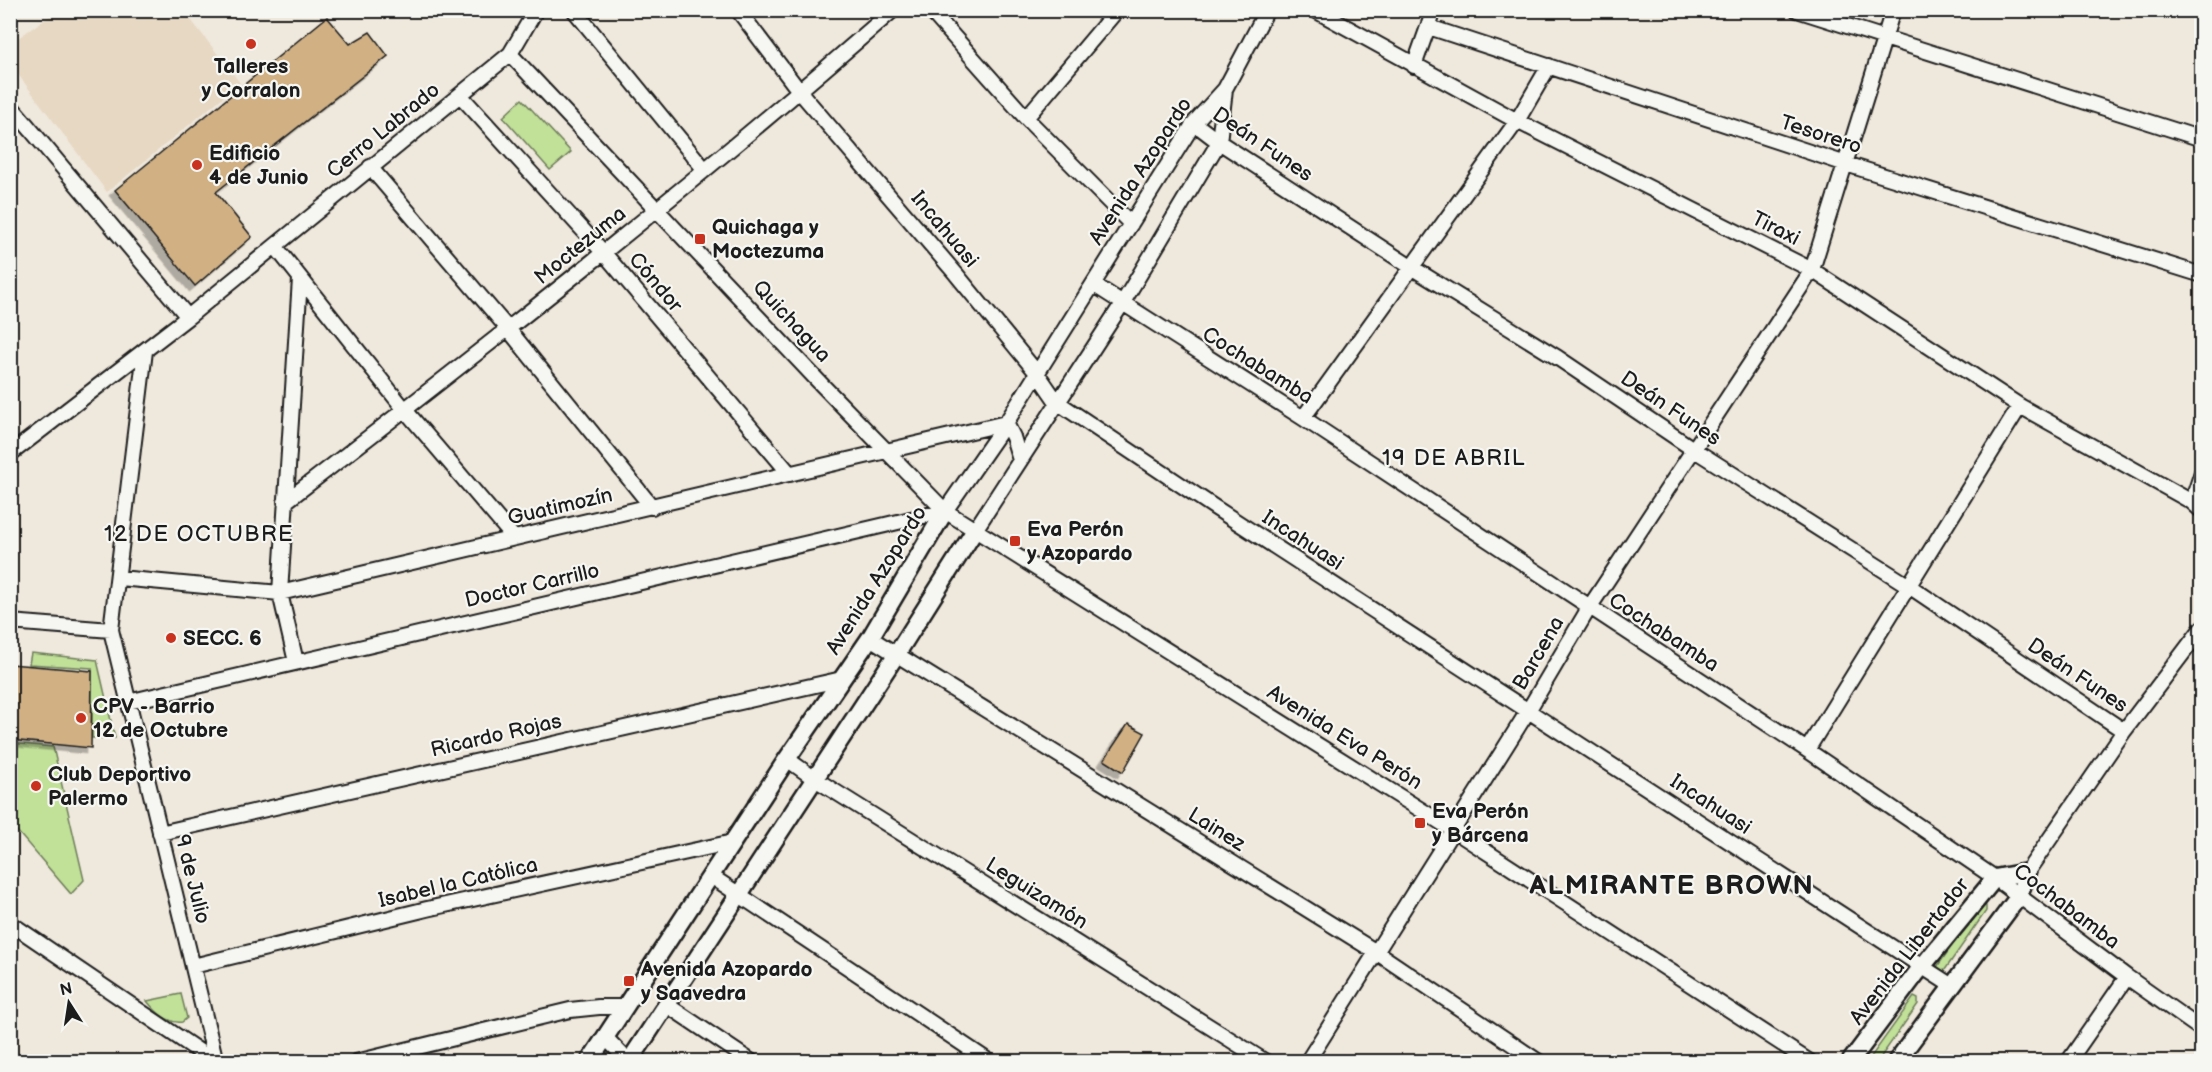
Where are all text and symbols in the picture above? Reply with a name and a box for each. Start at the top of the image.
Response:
marker: Talleres y Corralon [244,37,258,51]
place label: Talleres y Corralon [202,54,300,103]
street label: Cerro Labrado [322,77,445,183]
street label: Avenida Azopardo [1083,93,1197,250]
street label: Deán Funes [1208,102,1318,187]
street label: Tesorero [1777,110,1865,159]
place label: Edificio 4 de Junio [209,141,309,190]
marker: Edificio 4 de Junio [190,158,204,172]
street label: Incahuasi [906,186,984,273]
street label: Moctezuma [530,201,631,290]
street label: Tiraxi [1748,206,1804,251]
place label: Quichaga y Moctezuma [712,215,824,264]
marker: Quichaga y Moctezuma [693,232,707,246]
street label: Cóndor [623,247,688,318]
street label: Quichagua [747,275,836,368]
street label: Cochabamba [1197,321,1318,410]
street label: Deán Funes [1616,366,1726,451]
district label: 19 DE ABRIL [1382,445,1526,472]
street label: Guatimozín [505,482,615,531]
street label: Avenida Azopardo [821,501,932,659]
street label: Incahuasi [1257,505,1348,576]
place label: Eva Perón y Azopardo [1027,517,1133,566]
district label: 12 DE OCTUBRE [104,521,294,548]
marker: Eva Perón y Azopardo [1008,534,1022,548]
street label: Doctor Carrillo [462,558,602,613]
street label: Cochabamba [1604,587,1724,677]
street label: Barcena [1507,612,1569,694]
place label: SECC. 6 [183,626,262,651]
marker: SECC. 6 [164,631,178,645]
street label: Deán Funes [2023,633,2133,718]
street label: Avenida Eva Perón [1263,680,1427,795]
place label: CPV - Barrio 12 de Octubre [93,694,228,743]
street label: Ricardo Rojas [428,708,564,763]
marker: CPV - Barrio 12 de Octubre [74,711,88,725]
place label: Club Deportivo Palermo [48,762,191,811]
street label: Incahuasi [1665,769,1756,840]
marker: Club Deportivo Palermo [29,779,43,793]
place label: Eva Perón y Bárcena [1432,799,1529,848]
street label: Lainez [1184,802,1251,857]
marker: Eva Perón y Bárcena [1413,816,1427,830]
street label: 9 de Julio [169,832,216,926]
street label: Isabel la Católica [376,852,540,913]
street label: Leguizamón [981,852,1092,935]
street label: Cochabamba [2009,858,2125,954]
district label: ALMIRANTE BROWN [1529,870,1814,902]
street label: Avenida Libertador [1844,873,1975,1030]
place label: Avenida Azopardo y Saavedra [640,957,813,1006]
north arrow [39,973,99,1033]
marker: Avenida Azopardo y Saavedra [622,974,636,988]
text: N [58,979,74,1000]

